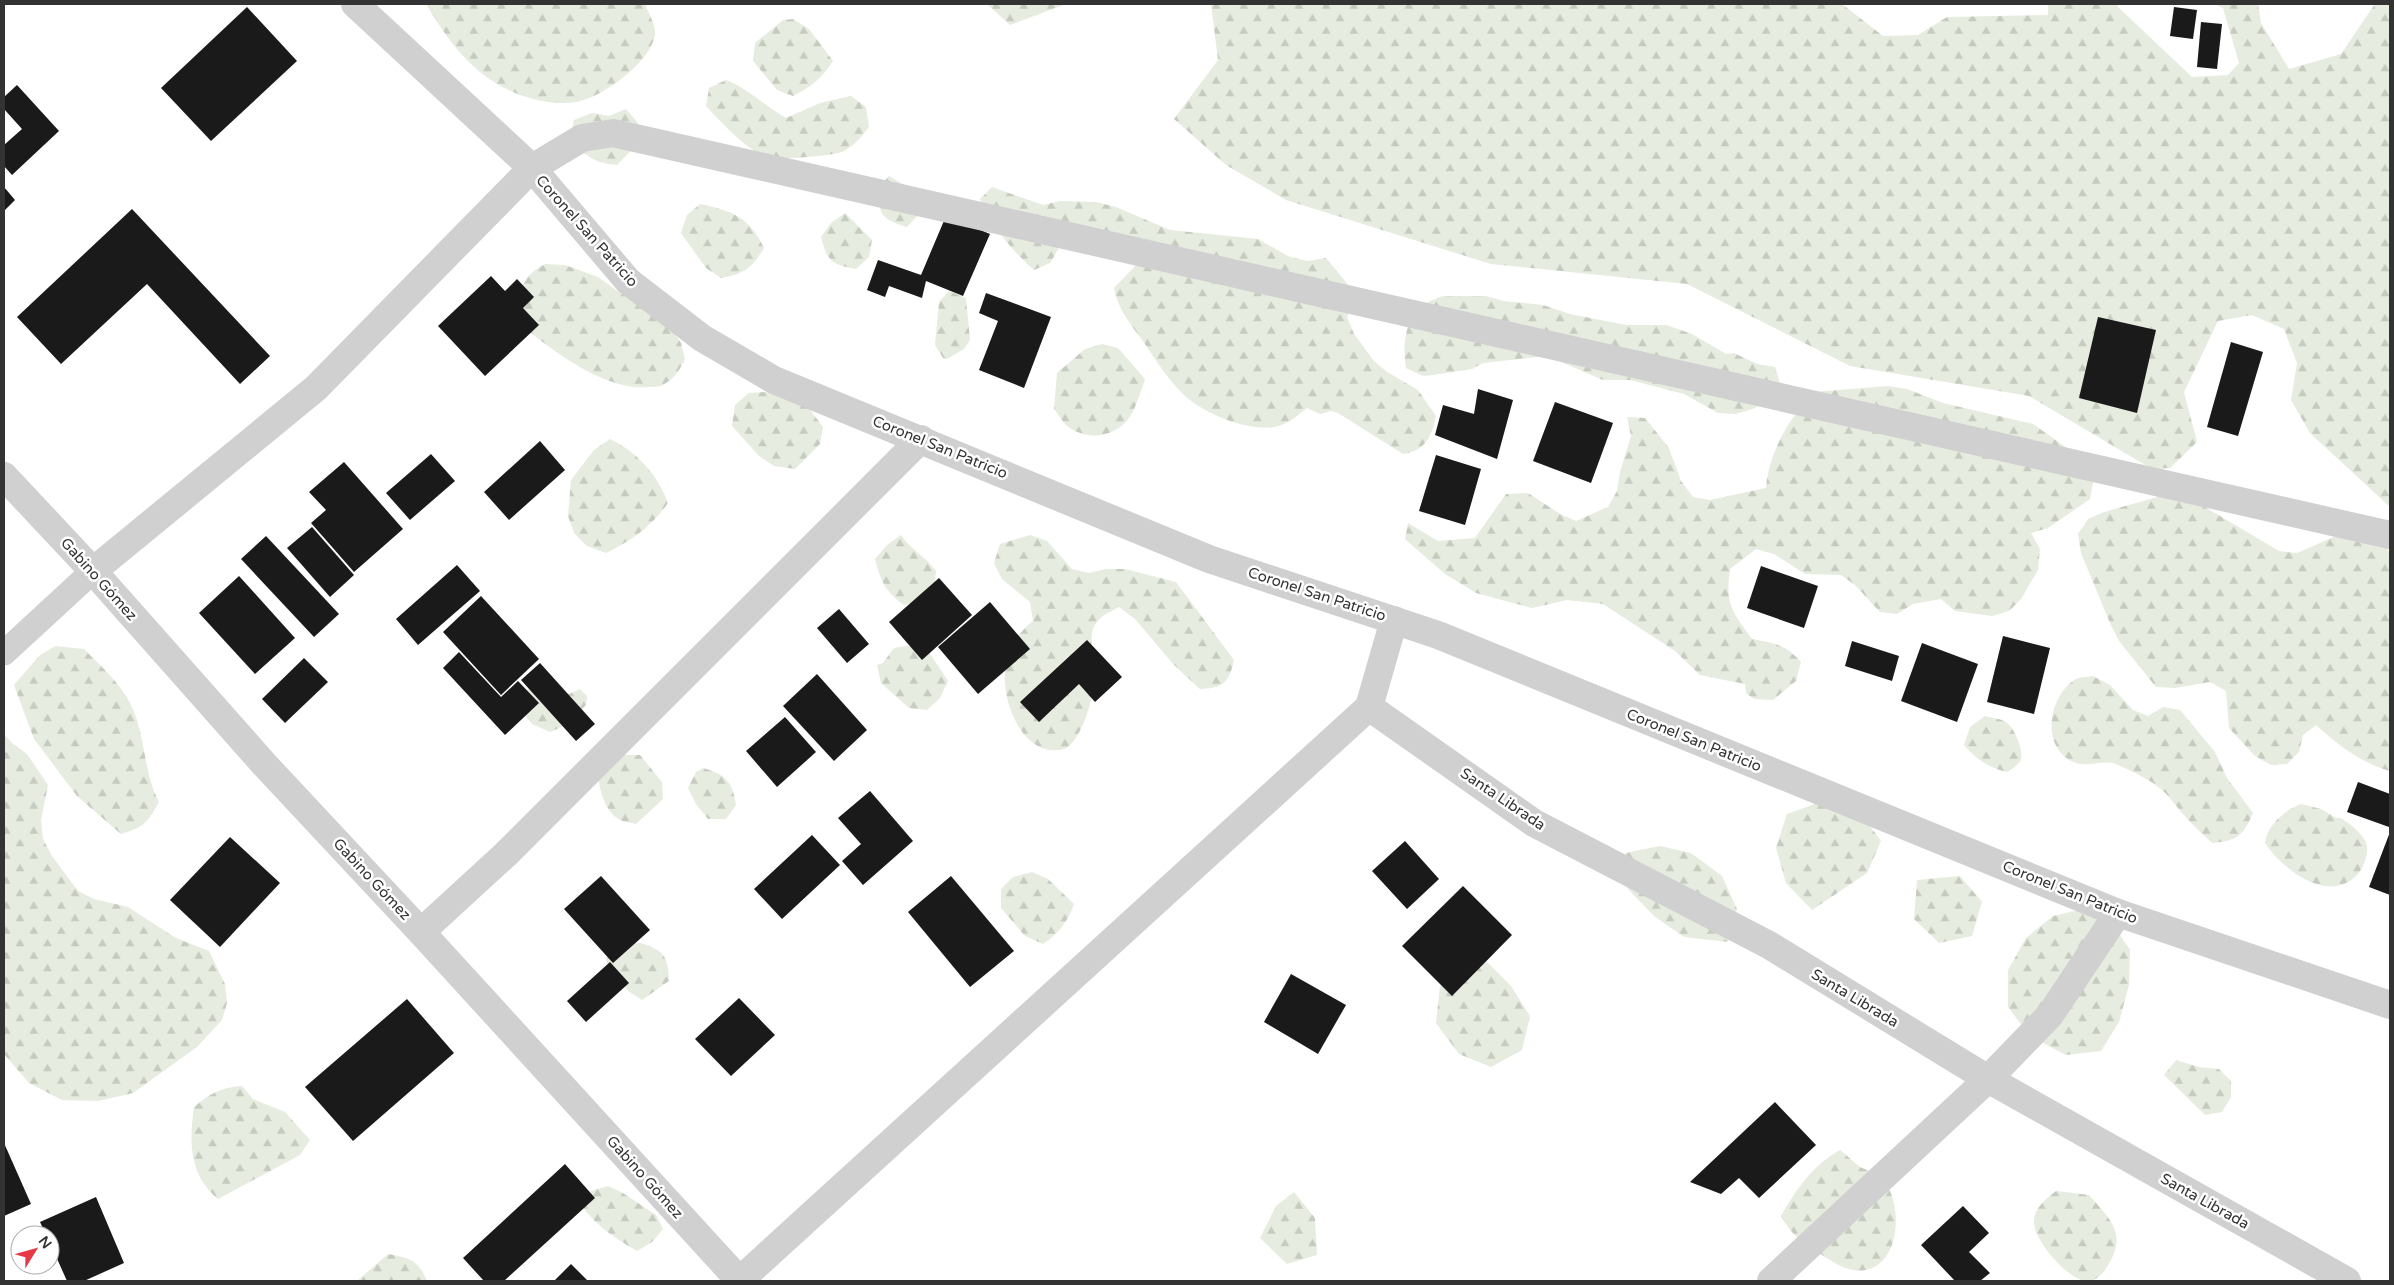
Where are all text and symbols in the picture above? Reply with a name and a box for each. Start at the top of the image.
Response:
street label: Coronel San Patricio [532,172,642,290]
street label: Coronel San Patricio [870,412,1010,482]
street label: Gabino Gómez [57,534,141,624]
street label: Coronel San Patricio [1246,563,1388,625]
street label: Coronel San Patricio [1624,705,1764,775]
street label: Santa Librada [1457,764,1549,834]
street label: Gabino Gómez [329,834,415,924]
street label: Coronel San Patricio [2000,857,2140,927]
street label: Santa Librada [1808,965,1902,1031]
street label: Gabino Gómez [603,1132,687,1222]
street label: Santa Librada [2158,1169,2252,1233]
north arrow [10,1225,60,1275]
text: N [35,1233,55,1252]

